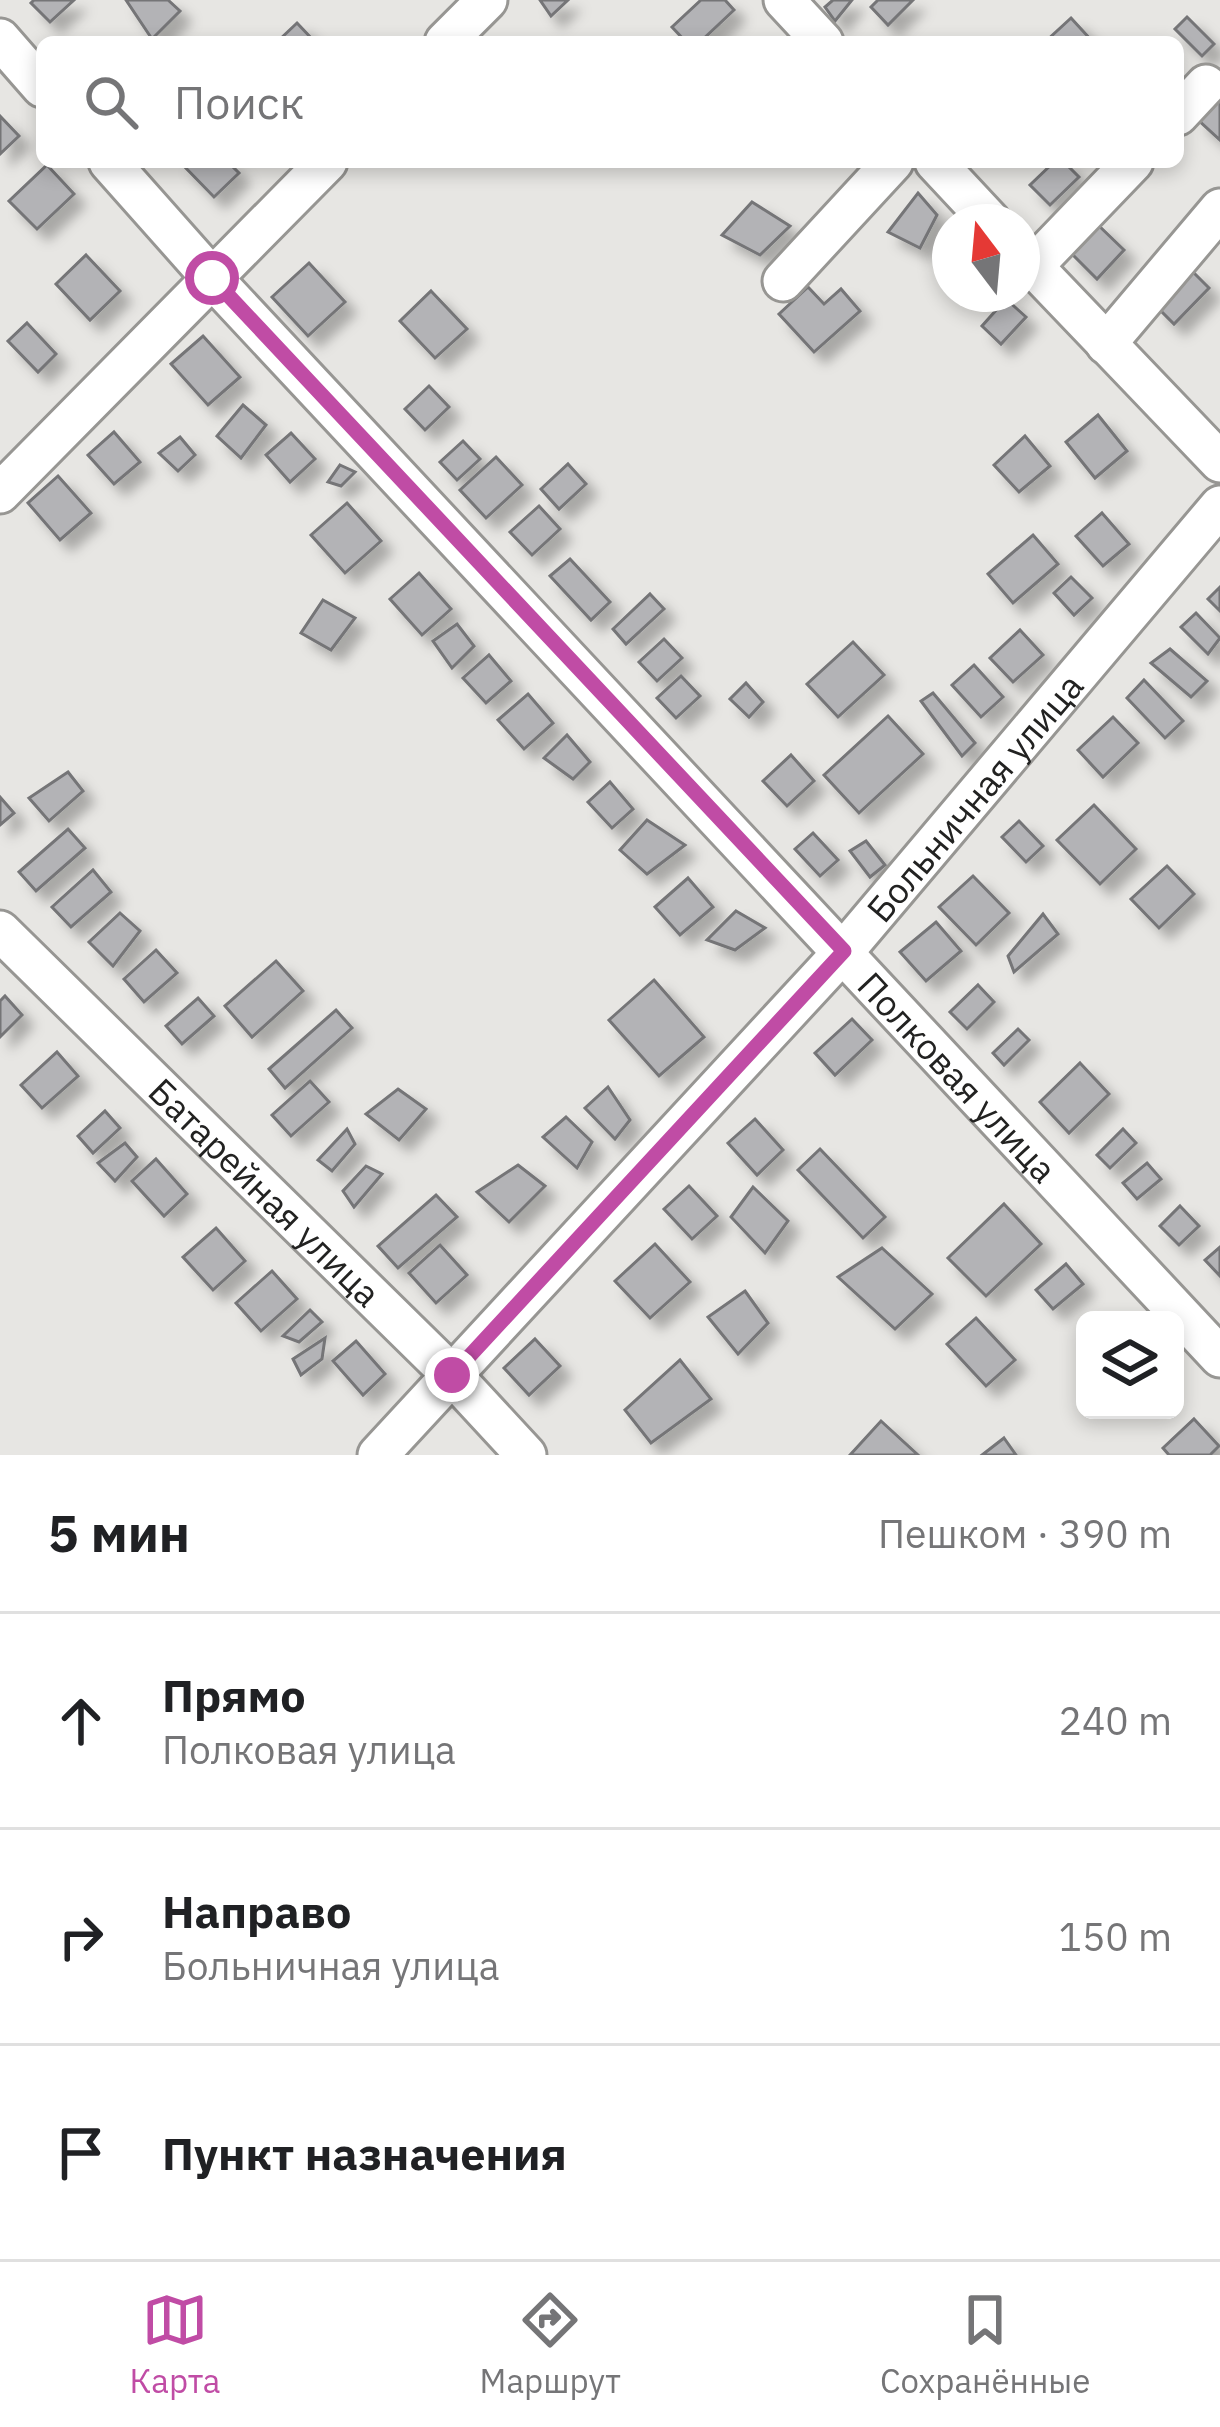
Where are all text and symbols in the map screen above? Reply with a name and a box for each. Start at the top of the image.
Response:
search box [36,36,1184,168]
icon: search [78,69,144,135]
text: Поиск [174,73,304,131]
north arrow [932,204,1040,312]
route start [185,251,239,305]
street label: Больничная улица [856,663,1093,931]
street label: Полковая улица [848,961,1068,1192]
street label: Батарейная улица [139,1067,391,1316]
map controls [1076,1311,1184,1419]
button: layers [1076,1311,1184,1419]
route end [425,1348,479,1402]
text: 5 мин [48,1500,190,1566]
text: Пешком · 390 m [878,1508,1172,1559]
text: Прямо [162,1666,306,1724]
icon: ahead [48,1688,114,1754]
text: 240 m [1059,1695,1172,1746]
text: Полковая улица [162,1724,456,1775]
text: Направо [162,1882,351,1940]
icon: right [48,1904,114,1970]
text: 150 m [1059,1911,1172,1962]
text: Больничная улица [162,1940,500,1991]
icon: arrive [48,2120,114,2186]
text: Пункт назначения [162,2124,567,2182]
tab: Карта [130,2287,220,2402]
tab: Маршрут [480,2287,621,2402]
tab: Сохранённые [880,2287,1090,2402]

